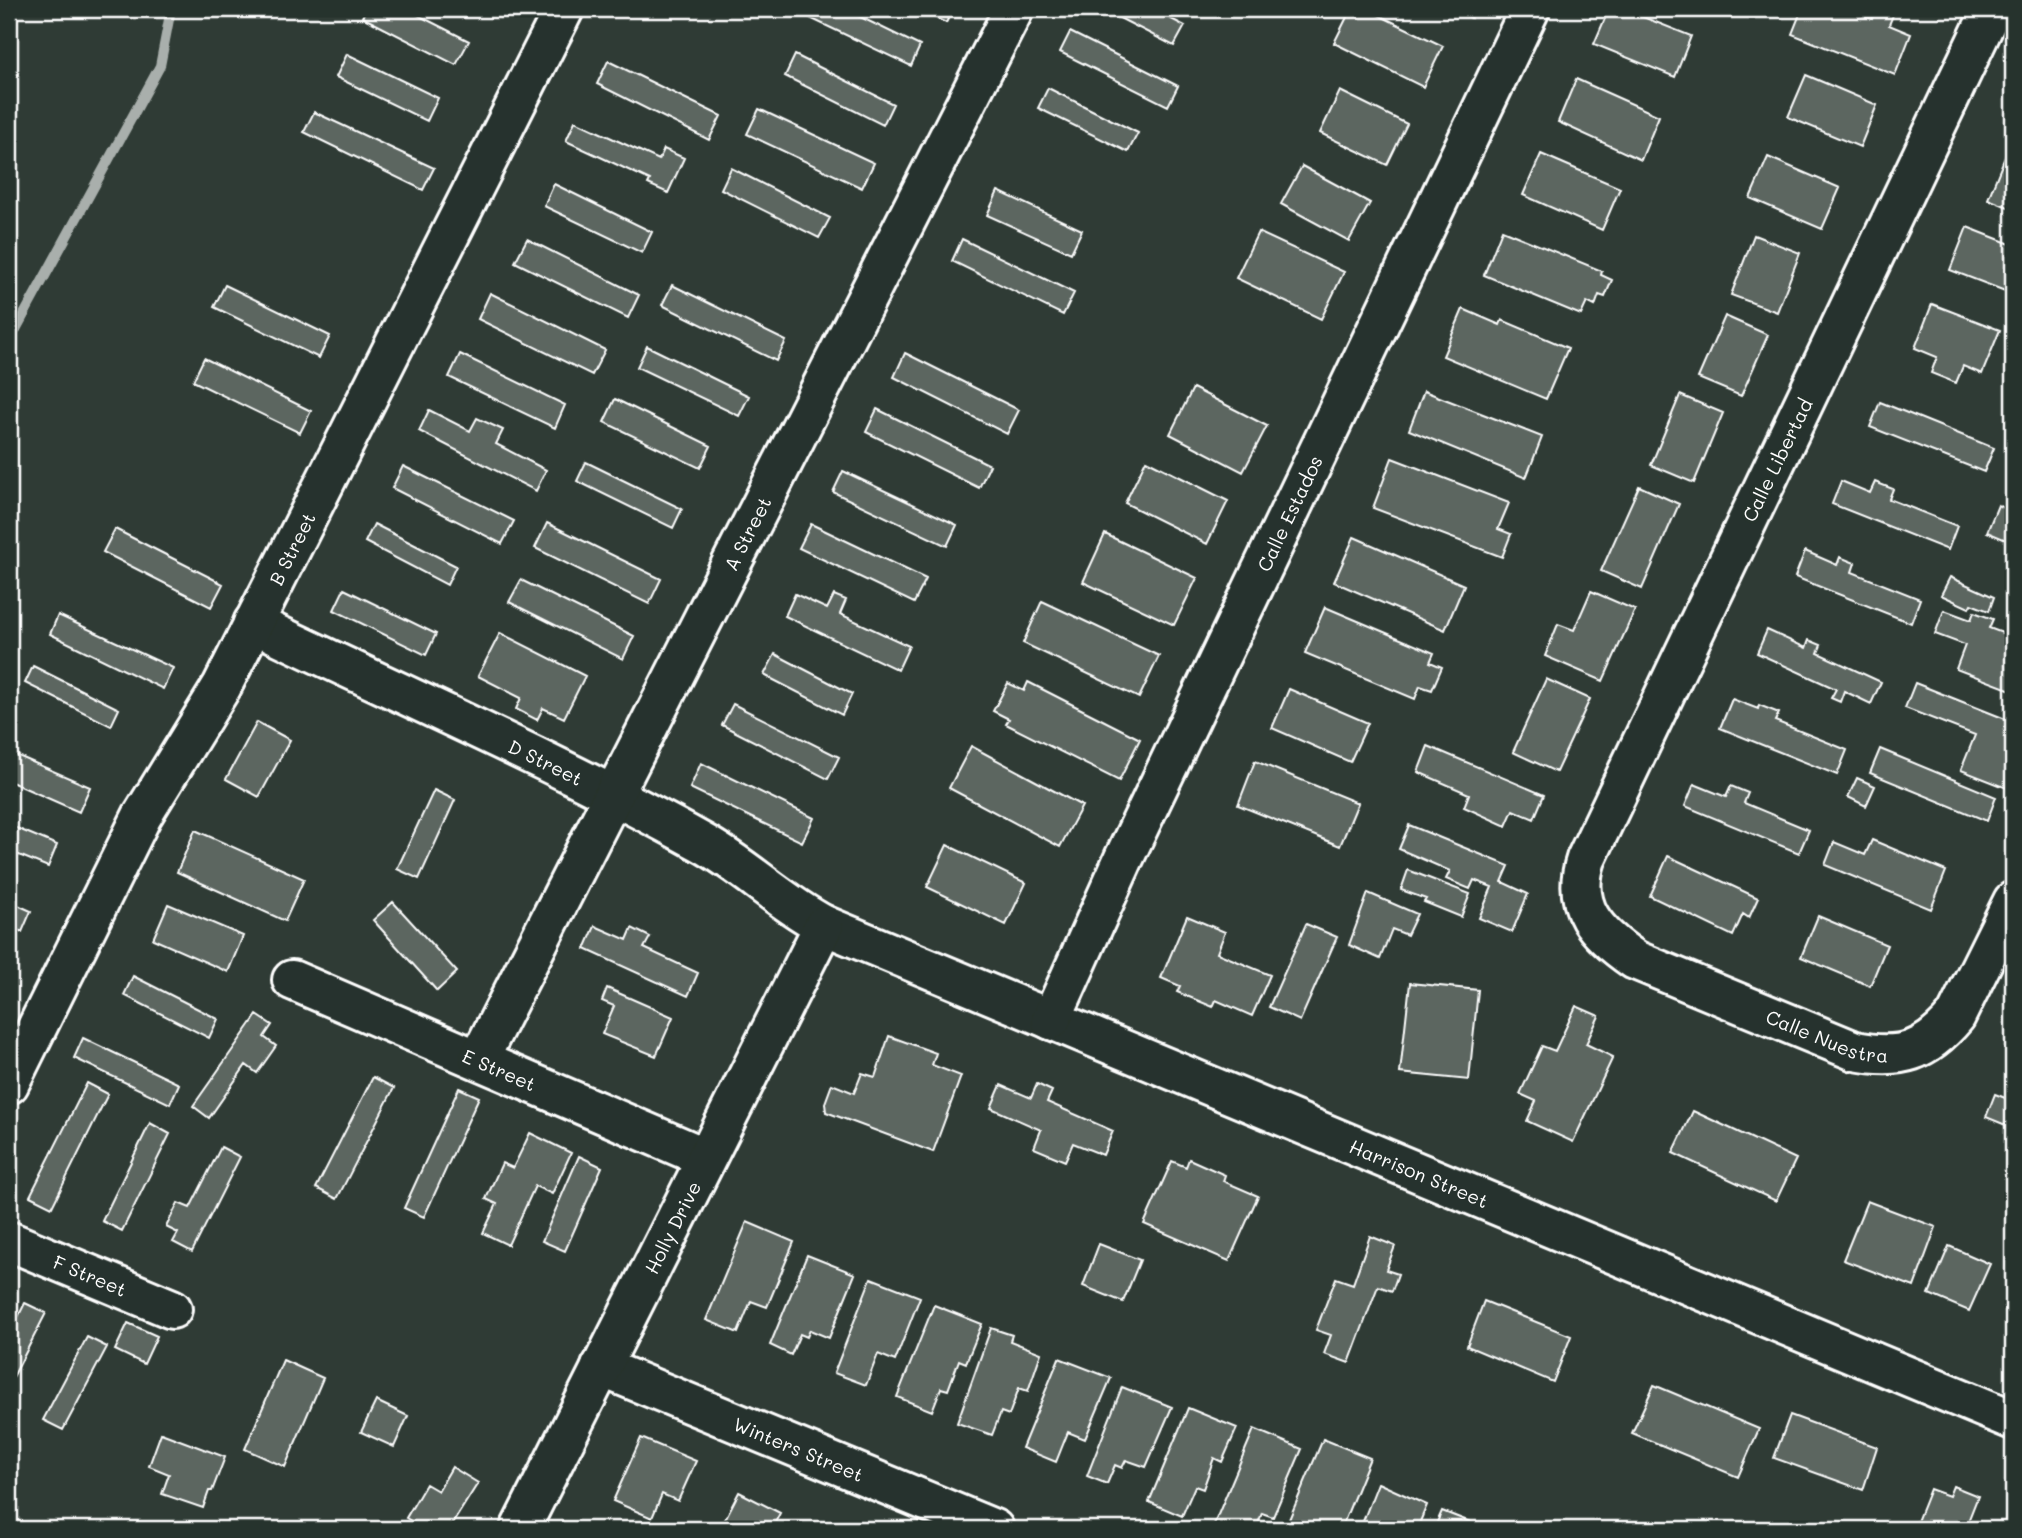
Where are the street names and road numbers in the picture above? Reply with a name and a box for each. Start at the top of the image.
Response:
street label: Calle Libertad [1736,394,1818,526]
street label: Calle Estados [1251,451,1327,575]
street label: A Street [718,492,776,575]
street label: B Street [263,508,320,589]
street label: D Street [505,733,587,791]
street label: Calle Nuestra [1762,1003,1888,1067]
street label: E Street [459,1042,540,1096]
street label: Harrison Street [1346,1133,1492,1213]
street label: Holly Drive [638,1176,706,1278]
street label: F Street [50,1248,131,1301]
street label: Winters Street [730,1411,868,1487]

